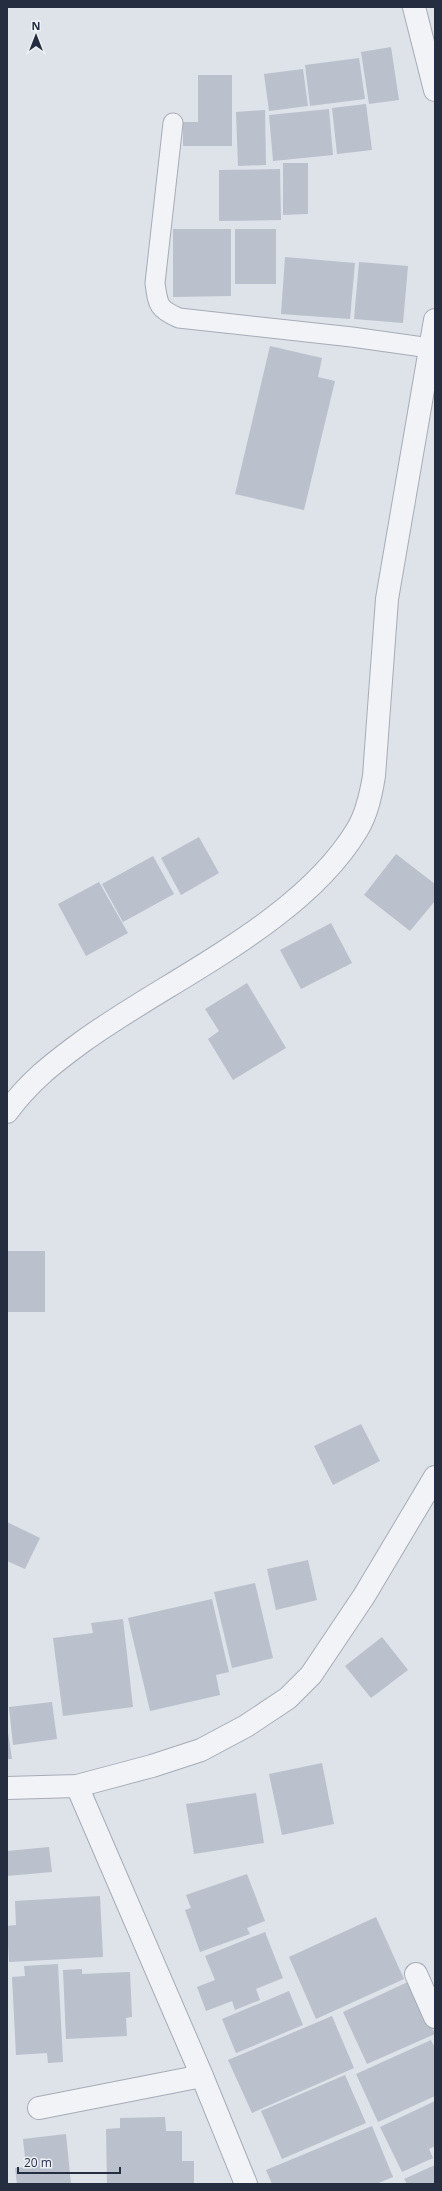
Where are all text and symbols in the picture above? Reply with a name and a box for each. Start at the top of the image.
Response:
north arrow [16,16,56,56]
text: N [32,18,40,33]
scale bar [18,2149,120,2175]
text: 20 m [24,2154,52,2171]

